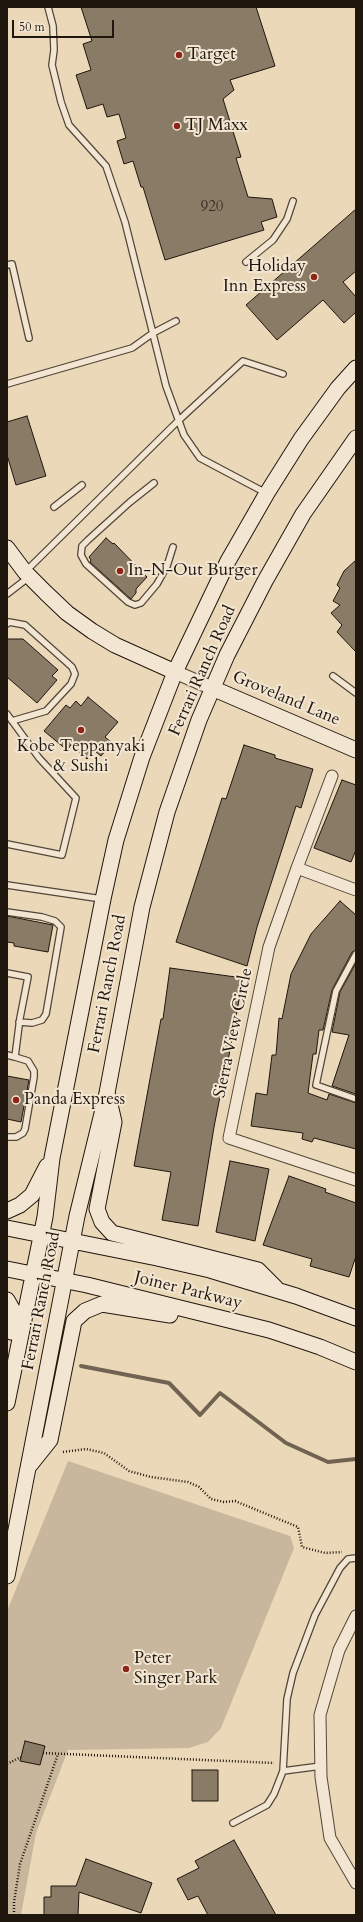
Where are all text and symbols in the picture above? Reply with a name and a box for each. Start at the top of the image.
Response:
scale bar [14,12,116,38]
text: 50 m [19,19,45,35]
place label: Target [187,45,236,65]
marker: Target [174,50,184,60]
place label: TJ Maxx [185,116,248,136]
marker: TJ Maxx [172,121,182,131]
house number: 920 [200,199,224,217]
place label: Holiday Inn Express [223,257,306,297]
marker: Holiday Inn Express [309,272,319,282]
place label: In-N-Out Burger [128,561,258,581]
marker: In-N-Out Burger [115,566,125,576]
street label: Ferrari Ranch Road [165,603,241,739]
street label: Groveland Lane [229,667,343,731]
marker: Kobe Teppanyaki & Sushi [76,725,86,735]
place label: Kobe Teppanyaki & Sushi [17,737,145,777]
street label: Ferrari Ranch Road [85,913,131,1055]
street label: Sierra View Circle [210,966,258,1100]
place label: Panda Express [24,1090,125,1110]
marker: Panda Express [11,1095,21,1105]
street label: Ferrari Ranch Road [19,1230,65,1372]
street label: Joiner Parkway [132,1268,244,1314]
place label: Peter Singer Park [134,1649,218,1689]
marker: Peter Singer Park [121,1664,131,1674]

